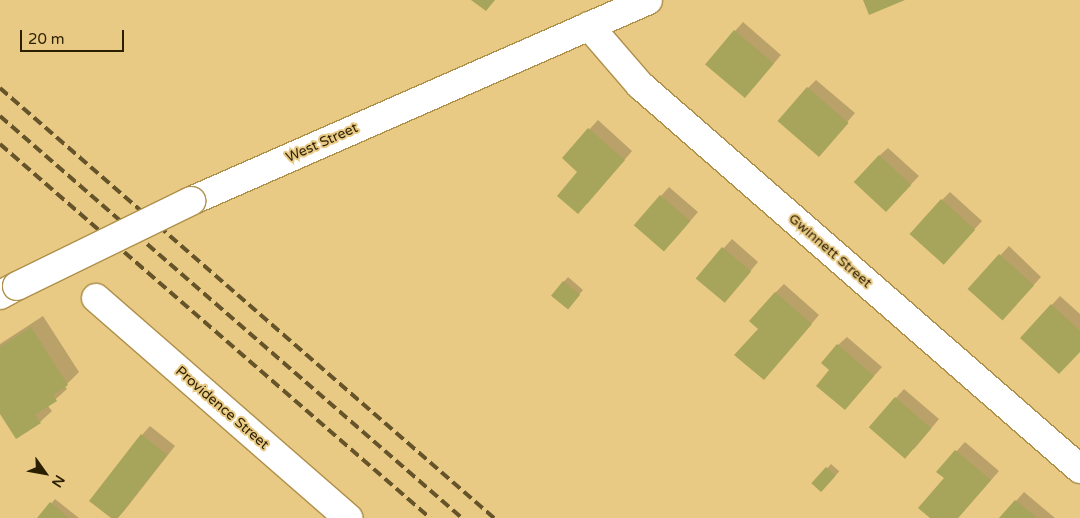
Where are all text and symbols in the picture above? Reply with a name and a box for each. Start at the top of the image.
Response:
scale bar [22,20,126,52]
text: 20 m [28,30,65,48]
street label: West Street [283,120,361,166]
street label: Gwinnett Street [785,210,875,292]
street label: Providence Street [172,363,272,453]
north arrow [20,448,70,498]
text: N [48,472,68,490]

